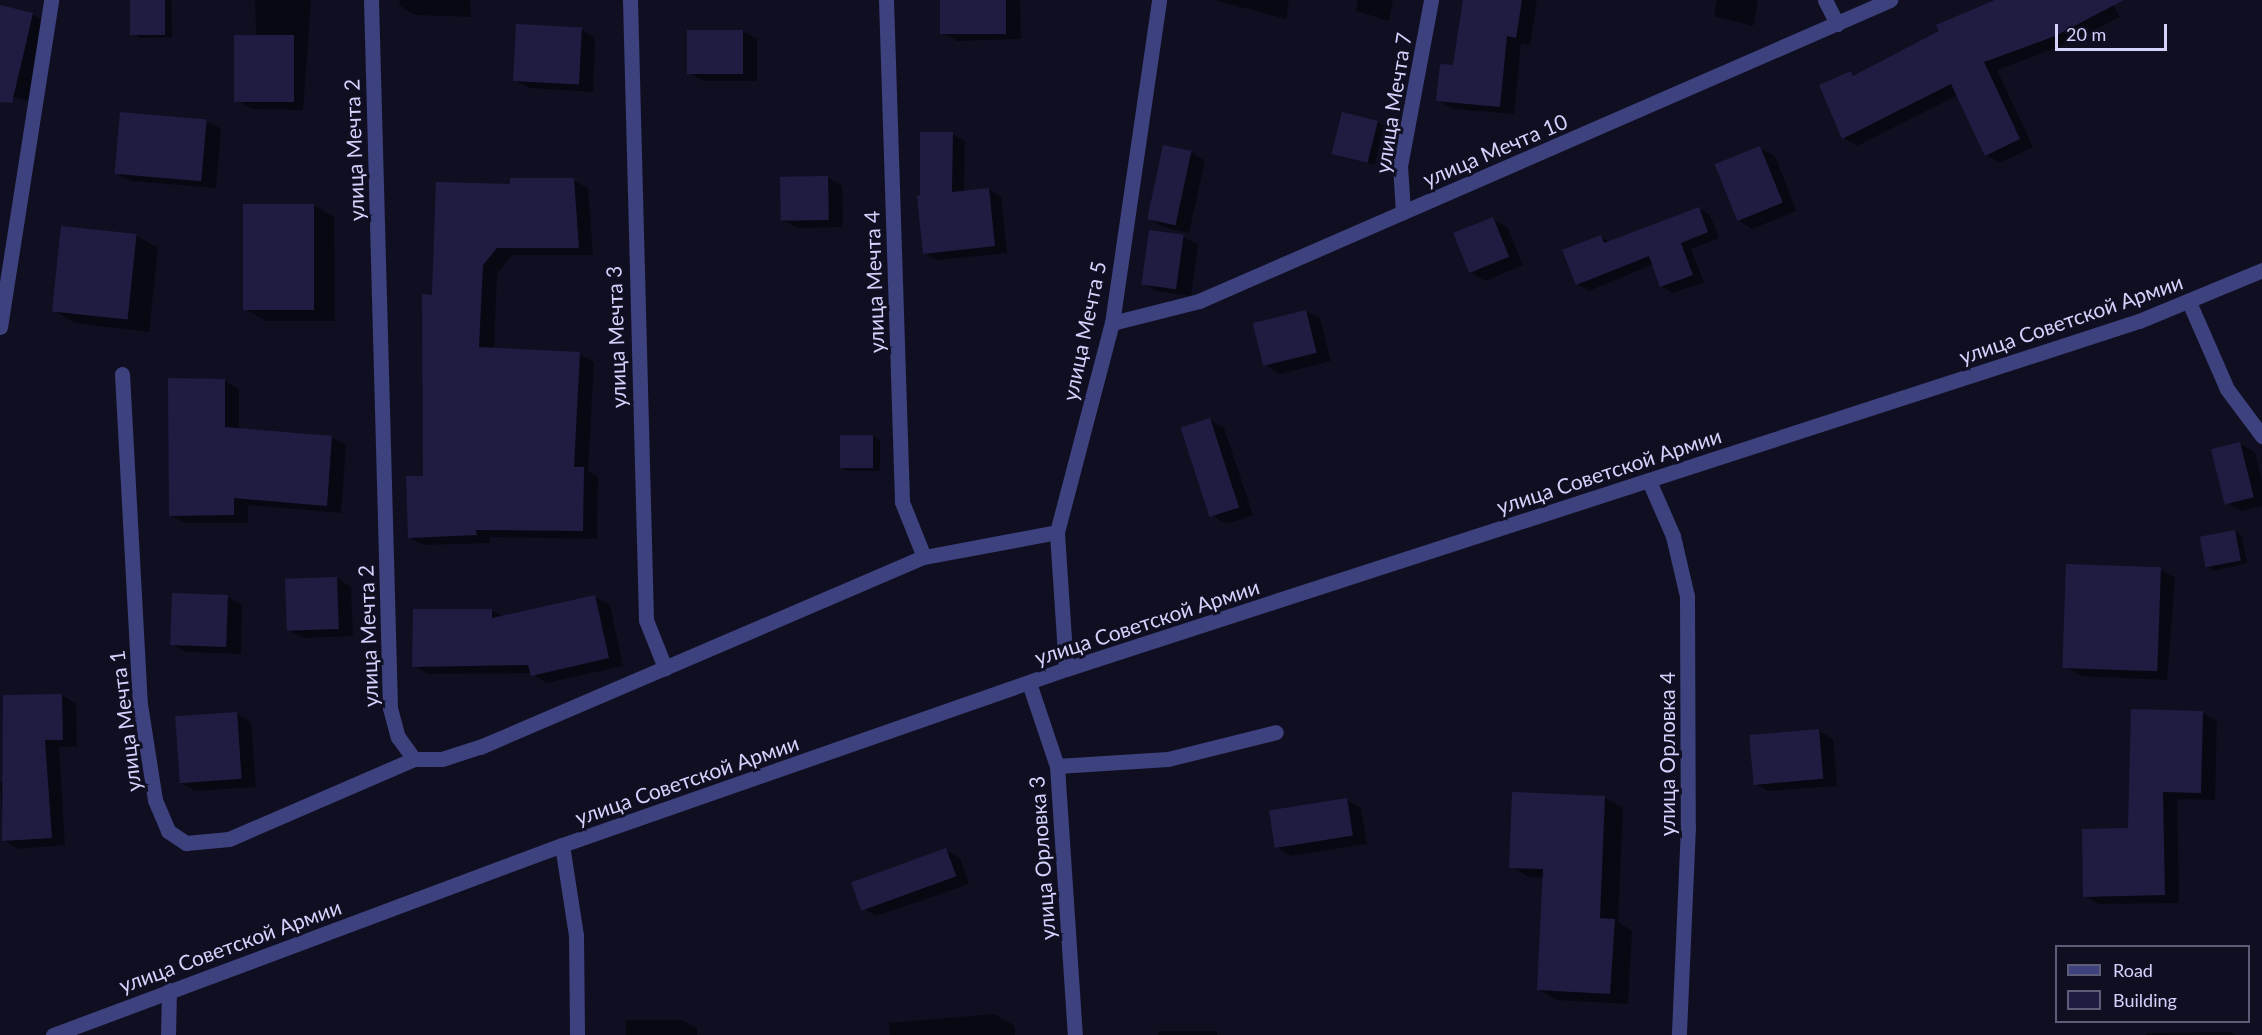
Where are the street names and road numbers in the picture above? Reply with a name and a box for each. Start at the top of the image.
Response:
street label: улица Мечта 7 [1369,31,1417,175]
street label: улица Мечта 2 [339,78,369,222]
street label: улица Мечта 10 [1419,108,1571,192]
street label: улица Мечта 4 [859,210,889,354]
street label: улица Мечта 5 [1057,259,1111,403]
street label: улица Мечта 3 [601,265,631,409]
street label: улица Советской Армии [1956,269,2186,369]
street label: улица Советской Армии [1493,423,1725,519]
street label: улица Мечта 2 [353,564,383,708]
street label: улица Советской Армии [1031,574,1263,670]
street label: улица Мечта 1 [104,649,146,793]
street label: улица Орловка 4 [1654,672,1680,836]
street label: улица Советской Армии [572,730,802,830]
street label: улица Орловка 3 [1024,775,1060,941]
street label: улица Советской Армии [115,894,345,998]

